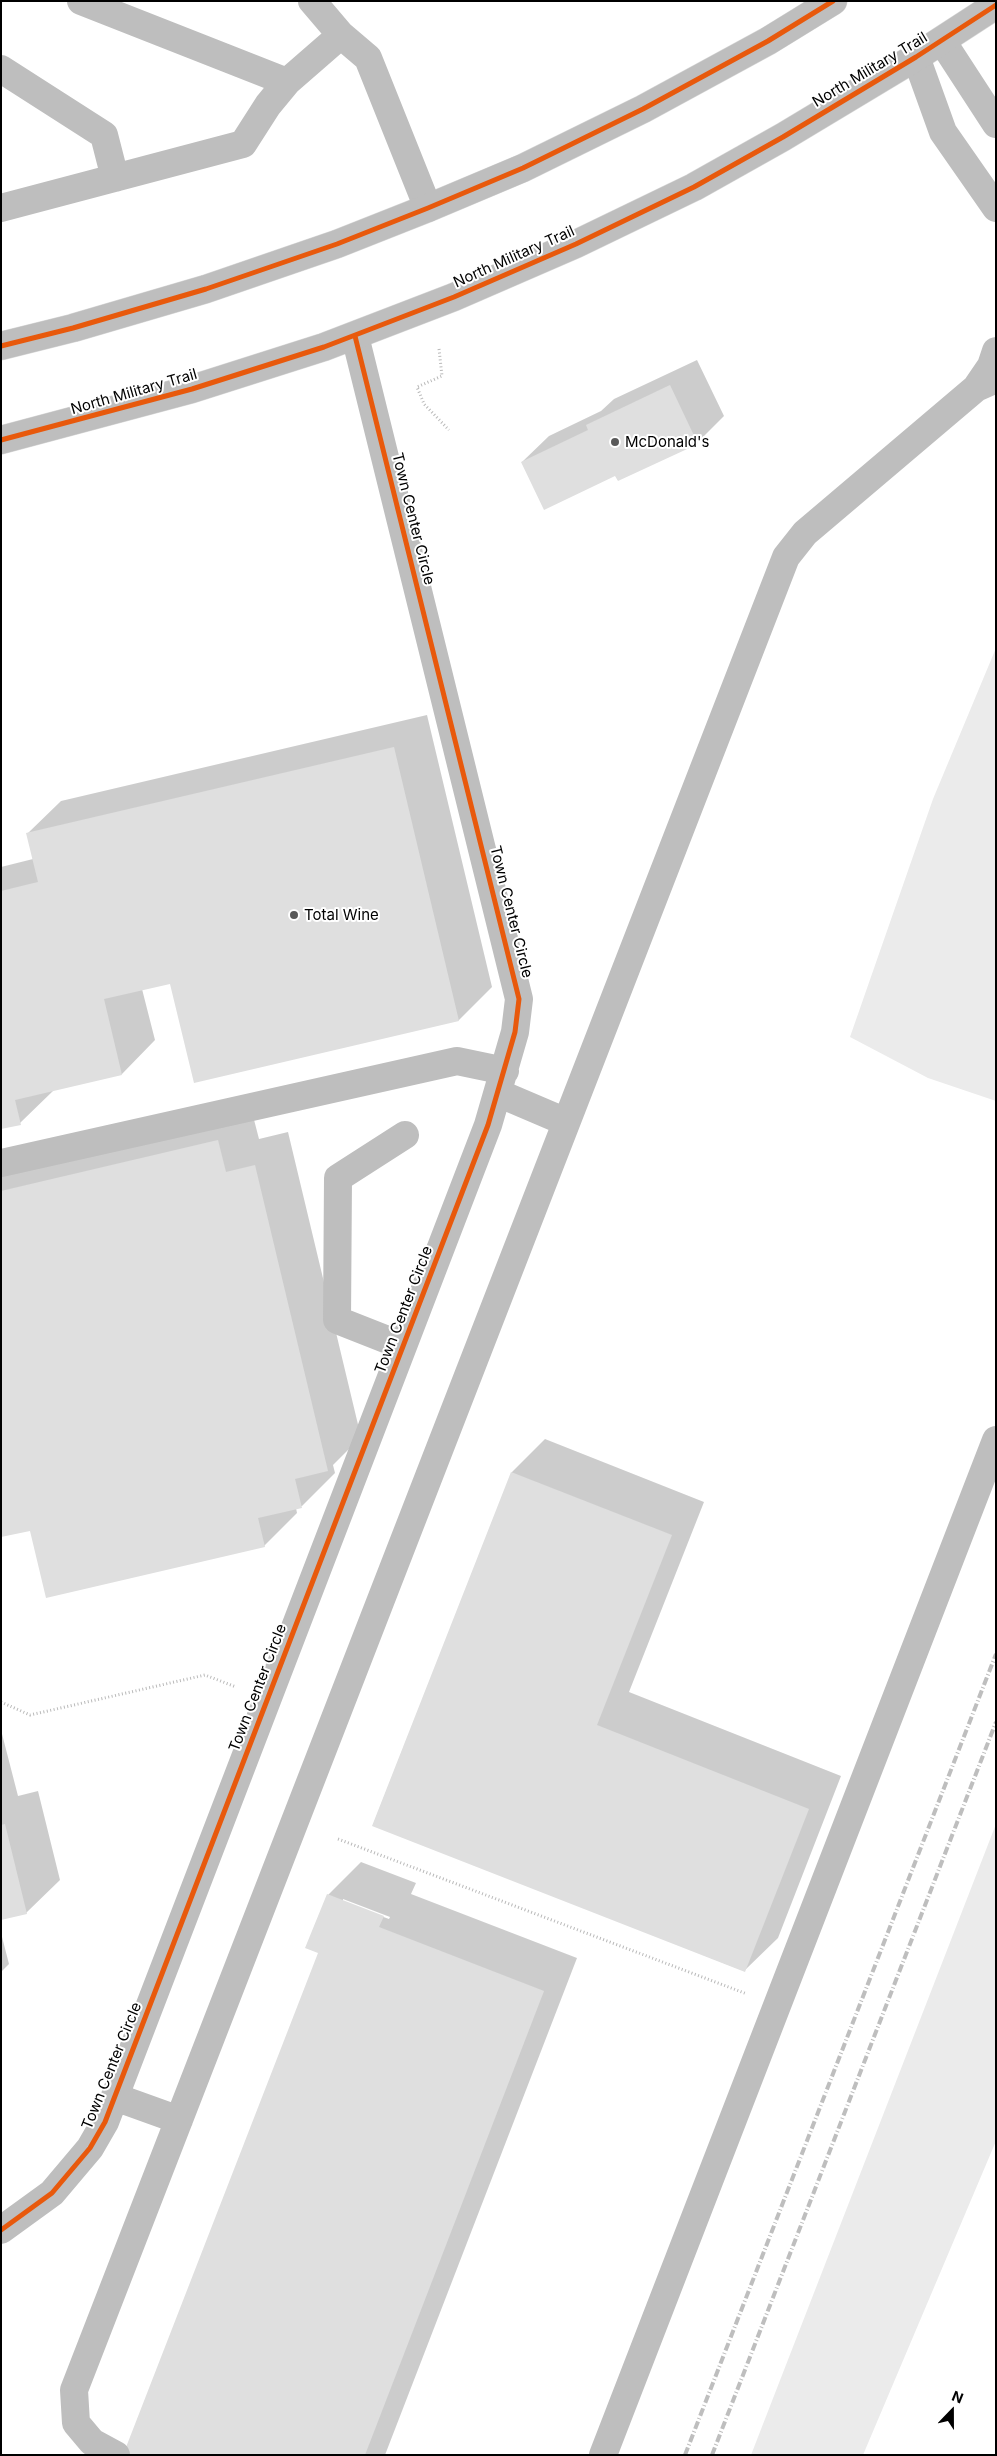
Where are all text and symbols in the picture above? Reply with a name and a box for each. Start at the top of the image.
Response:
street label: North Military Trail [809,29,931,111]
street label: North Military Trail [451,222,577,292]
street label: North Military Trail [69,365,199,419]
place label: McDonald's [625,433,709,451]
marker: McDonald's [609,436,621,448]
street label: Town Center Circle [388,451,438,587]
street label: Town Center Circle [486,844,536,980]
place label: Total Wine [304,906,379,924]
marker: Total Wine [288,909,300,921]
street label: Town Center Circle [371,1244,437,1376]
street label: Town Center Circle [225,1622,291,1754]
street label: Town Center Circle [78,2000,146,2132]
north arrow [927,2386,977,2436]
text: N [950,2387,966,2407]

